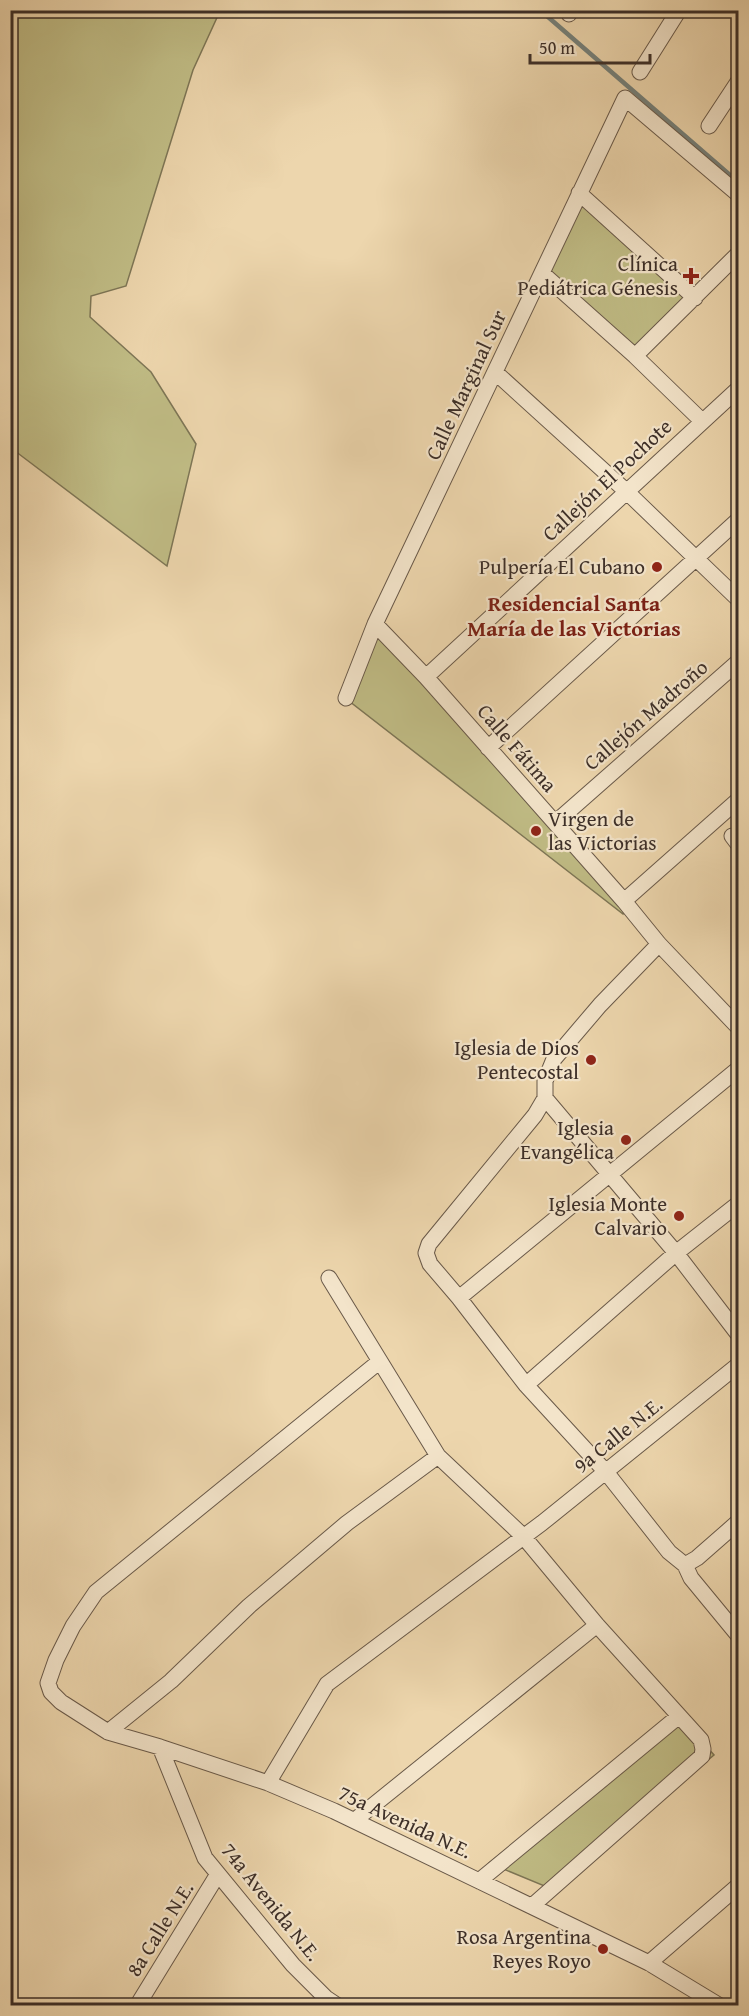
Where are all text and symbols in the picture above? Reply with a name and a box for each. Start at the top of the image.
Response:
scale bar [530,27,650,65]
text: 50 m [539,34,575,61]
place label: Clínica Pediátrica Génesis [518,248,678,303]
marker: Clínica Pediátrica Génesis [682,267,700,285]
street label: Calle Marginal Sur [417,304,514,465]
street label: Callejón El Pochote [535,411,679,548]
place label: Pulpería El Cubano [479,551,645,582]
marker: Pulpería El Cubano [650,560,664,574]
district label: Residencial Santa María de las Victorias [467,587,681,644]
street label: Callejón Madroño [577,652,715,777]
street label: Calle Fátima [470,697,565,799]
place label: Virgen de las Victorias [548,803,657,858]
marker: Virgen de las Victorias [529,824,543,838]
place label: Iglesia de Dios Pentecostal [454,1032,579,1087]
marker: Iglesia de Dios Pentecostal [584,1053,598,1067]
place label: Iglesia Evangélica [520,1112,614,1167]
marker: Iglesia Evangélica [619,1133,633,1147]
place label: Iglesia Monte Calvario [549,1188,667,1243]
marker: Iglesia Monte Calvario [672,1209,686,1223]
street label: 9a Calle N.E. [566,1389,669,1480]
street label: 75a Avenida N.E. [333,1777,477,1866]
street label: 74a Avenida N.E. [214,1836,329,1968]
street label: 8a Calle N.E. [118,1875,201,1982]
place label: Rosa Argentina Reyes Royo [457,1921,591,1976]
marker: Rosa Argentina Reyes Royo [596,1942,610,1956]

